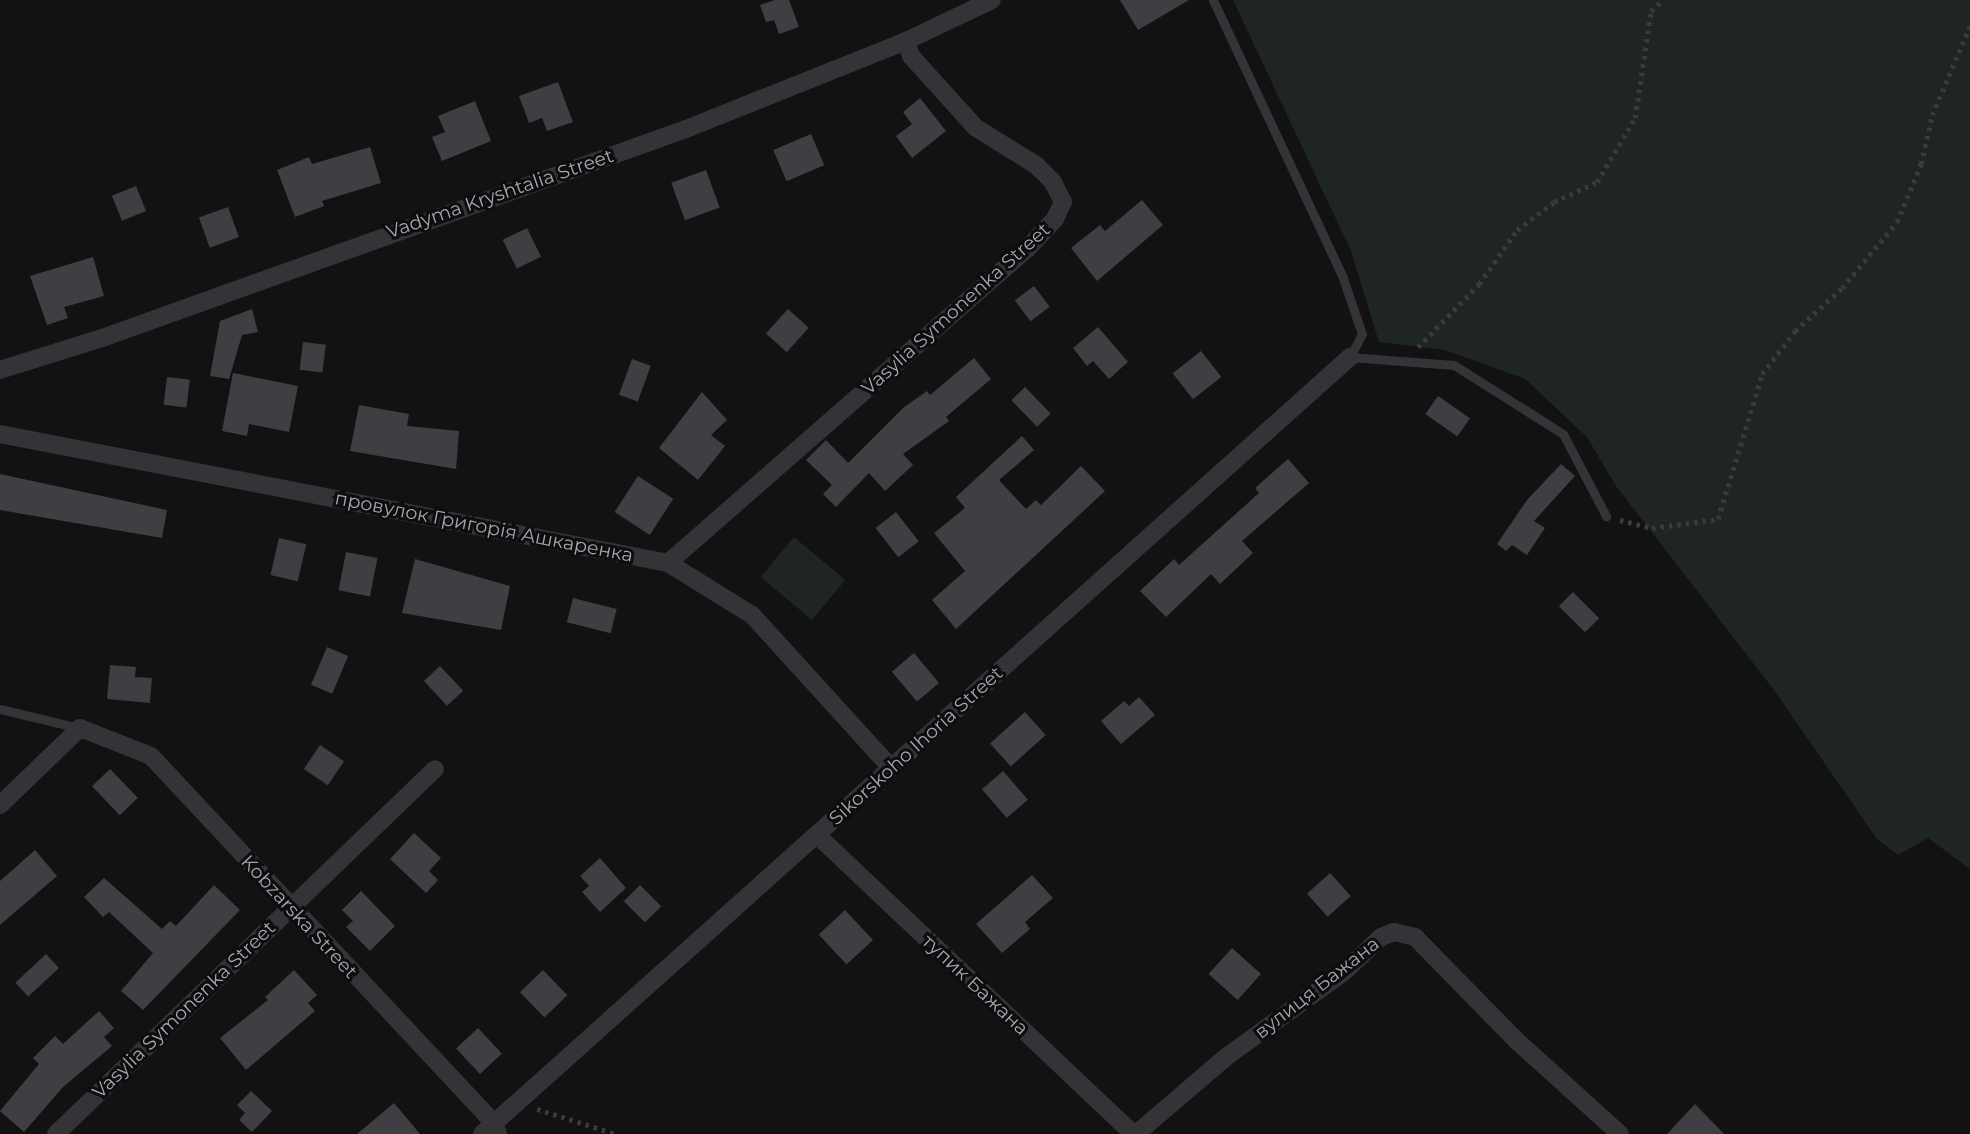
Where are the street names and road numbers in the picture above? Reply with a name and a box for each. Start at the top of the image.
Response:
street label: Vadyma Kryshtalia Street [384,144,616,244]
street label: Vasylia Symonenka Street [857,218,1055,400]
street label: провулок Григорія Ашкаренка [333,487,635,567]
street label: Sikorskoho Ihoria Street [824,662,1008,830]
street label: Kobzarska Street [236,851,362,983]
street label: Vasylia Symonenka Street [88,917,280,1103]
street label: тупик Бажана [917,930,1033,1040]
street label: вулиця Бажана [1250,932,1384,1044]

